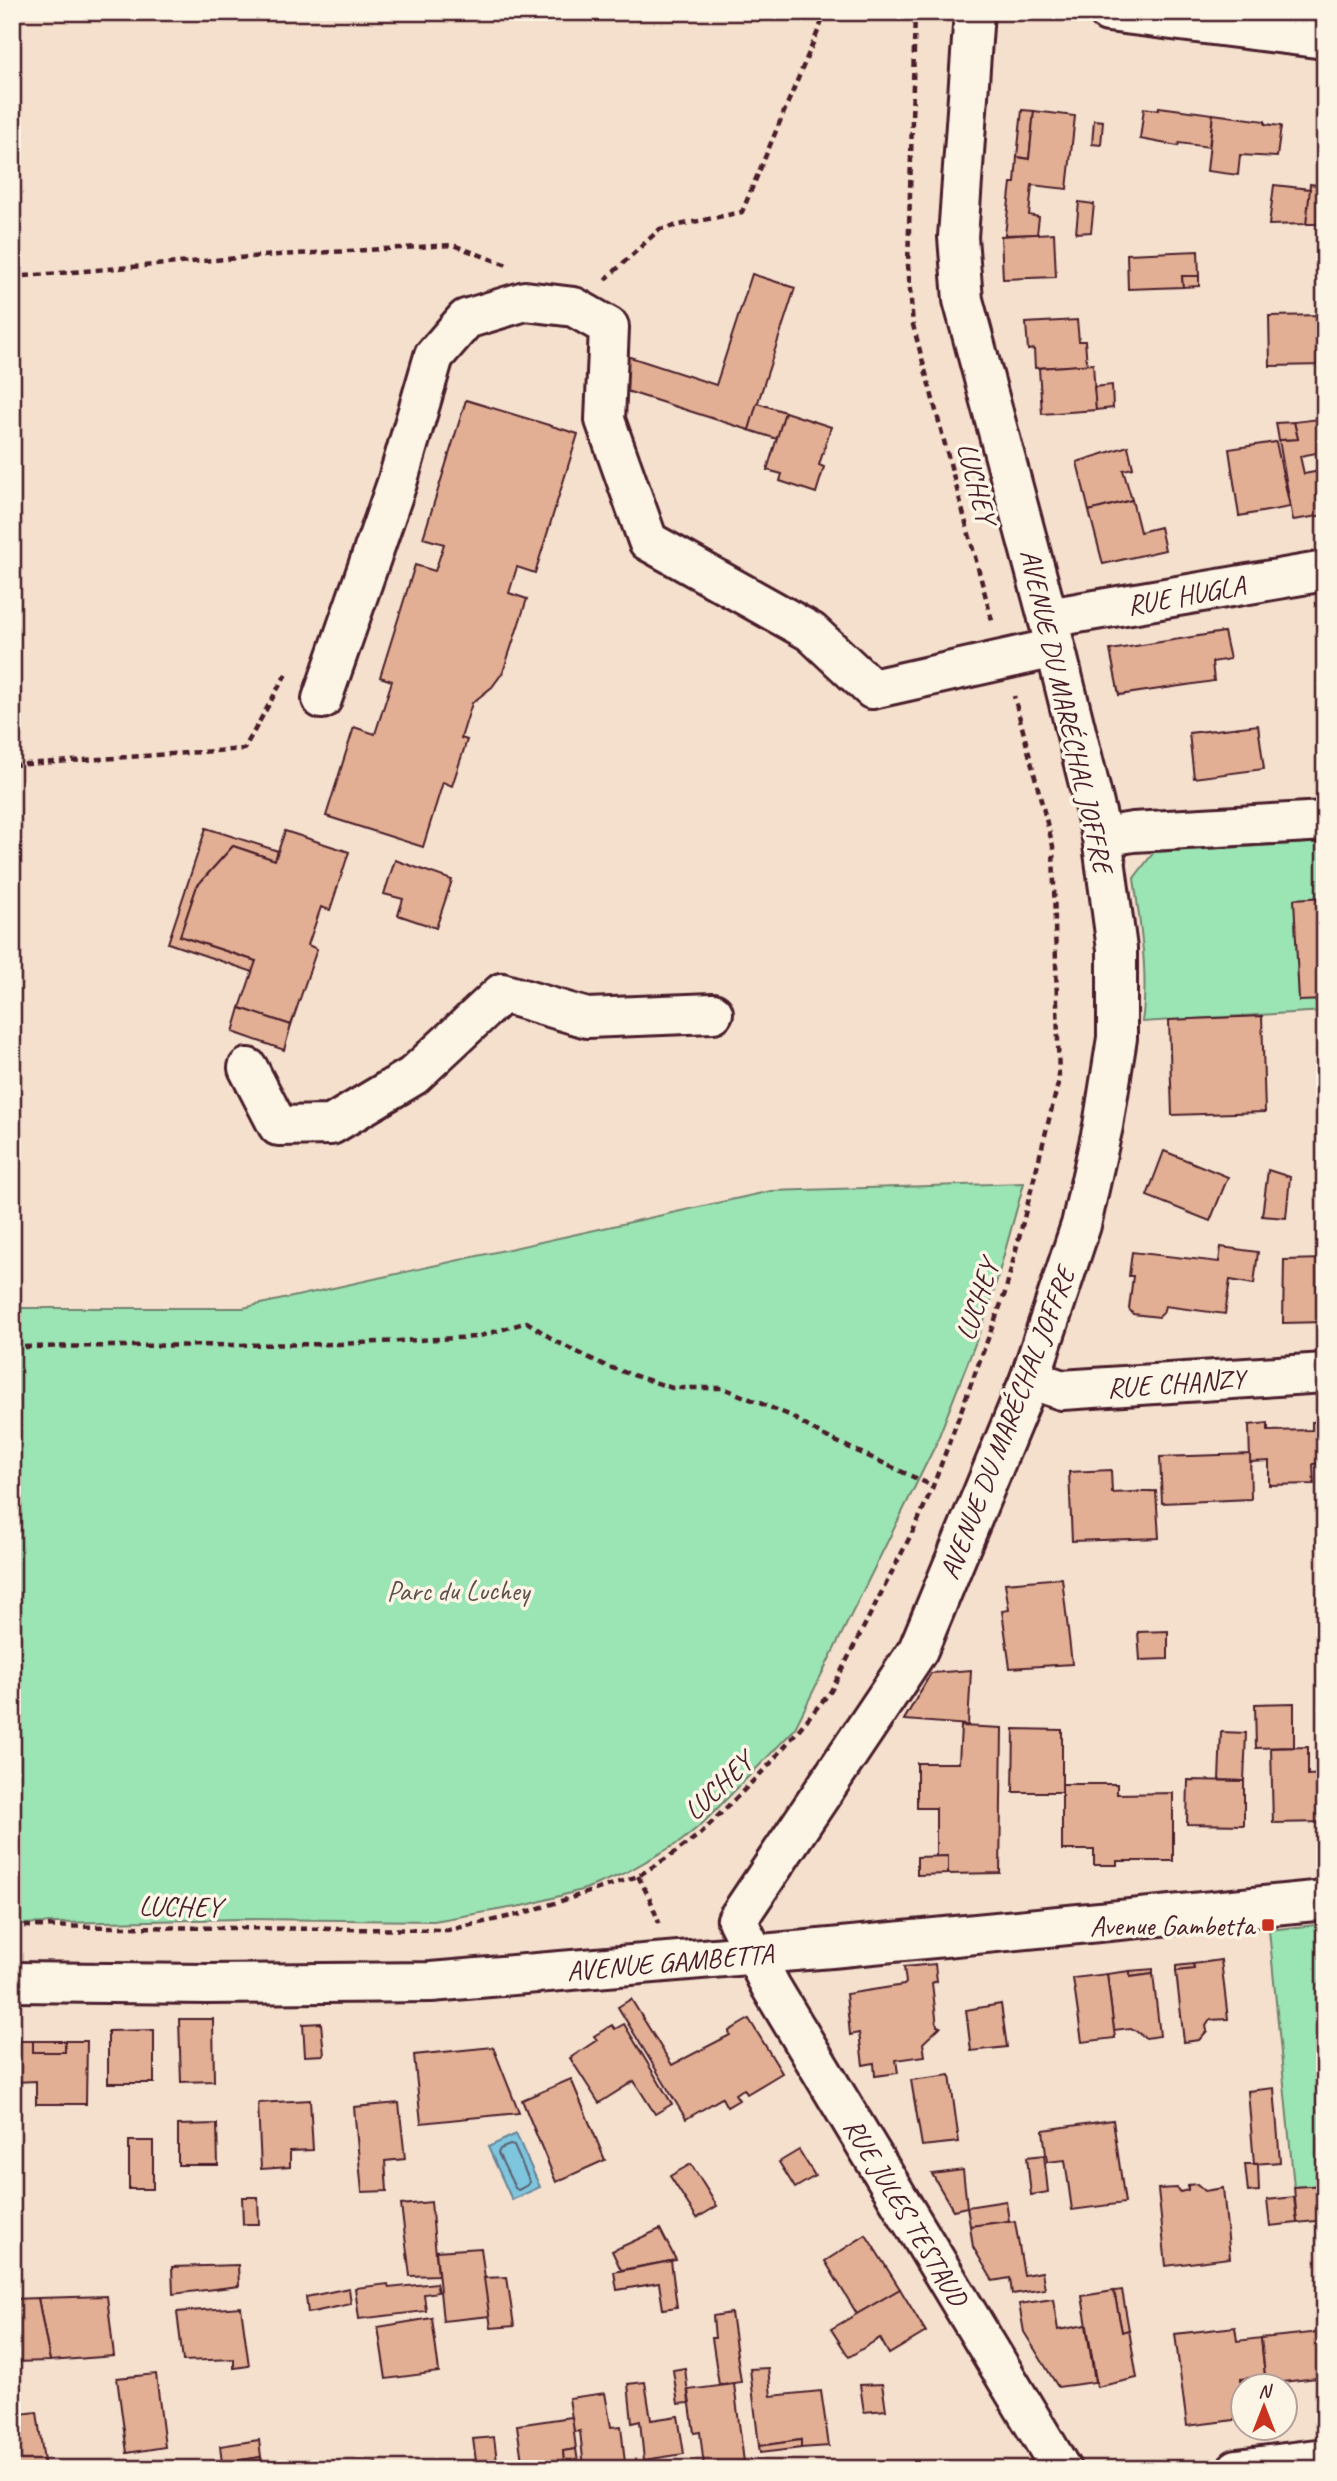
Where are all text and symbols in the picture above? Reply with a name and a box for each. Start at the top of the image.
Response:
street label: LUCHEY [949,439,1006,533]
street label: AVENUE DU MARÉCHAL JOFFRE [1013,546,1122,880]
street label: RUE HUGLA [1124,567,1250,623]
street label: LUCHEY [948,1250,1008,1345]
street label: AVENUE DU MARÉCHAL JOFFRE [931,1259,1084,1584]
street label: RUE CHANZY [1106,1360,1250,1405]
park label: Parc du Luchey [387,1573,532,1608]
street label: LUCHEY [676,1741,764,1827]
street label: LUCHEY [139,1888,227,1924]
place label: Avenue Gambetta [1090,1908,1257,1943]
marker: Avenue Gambetta [1260,1917,1276,1933]
street label: AVENUE GAMBETTA [565,1935,777,1988]
street label: RUE JULES TESTAUD [836,2112,977,2314]
north arrow [1228,2372,1298,2442]
text: N [1258,2379,1273,2403]

